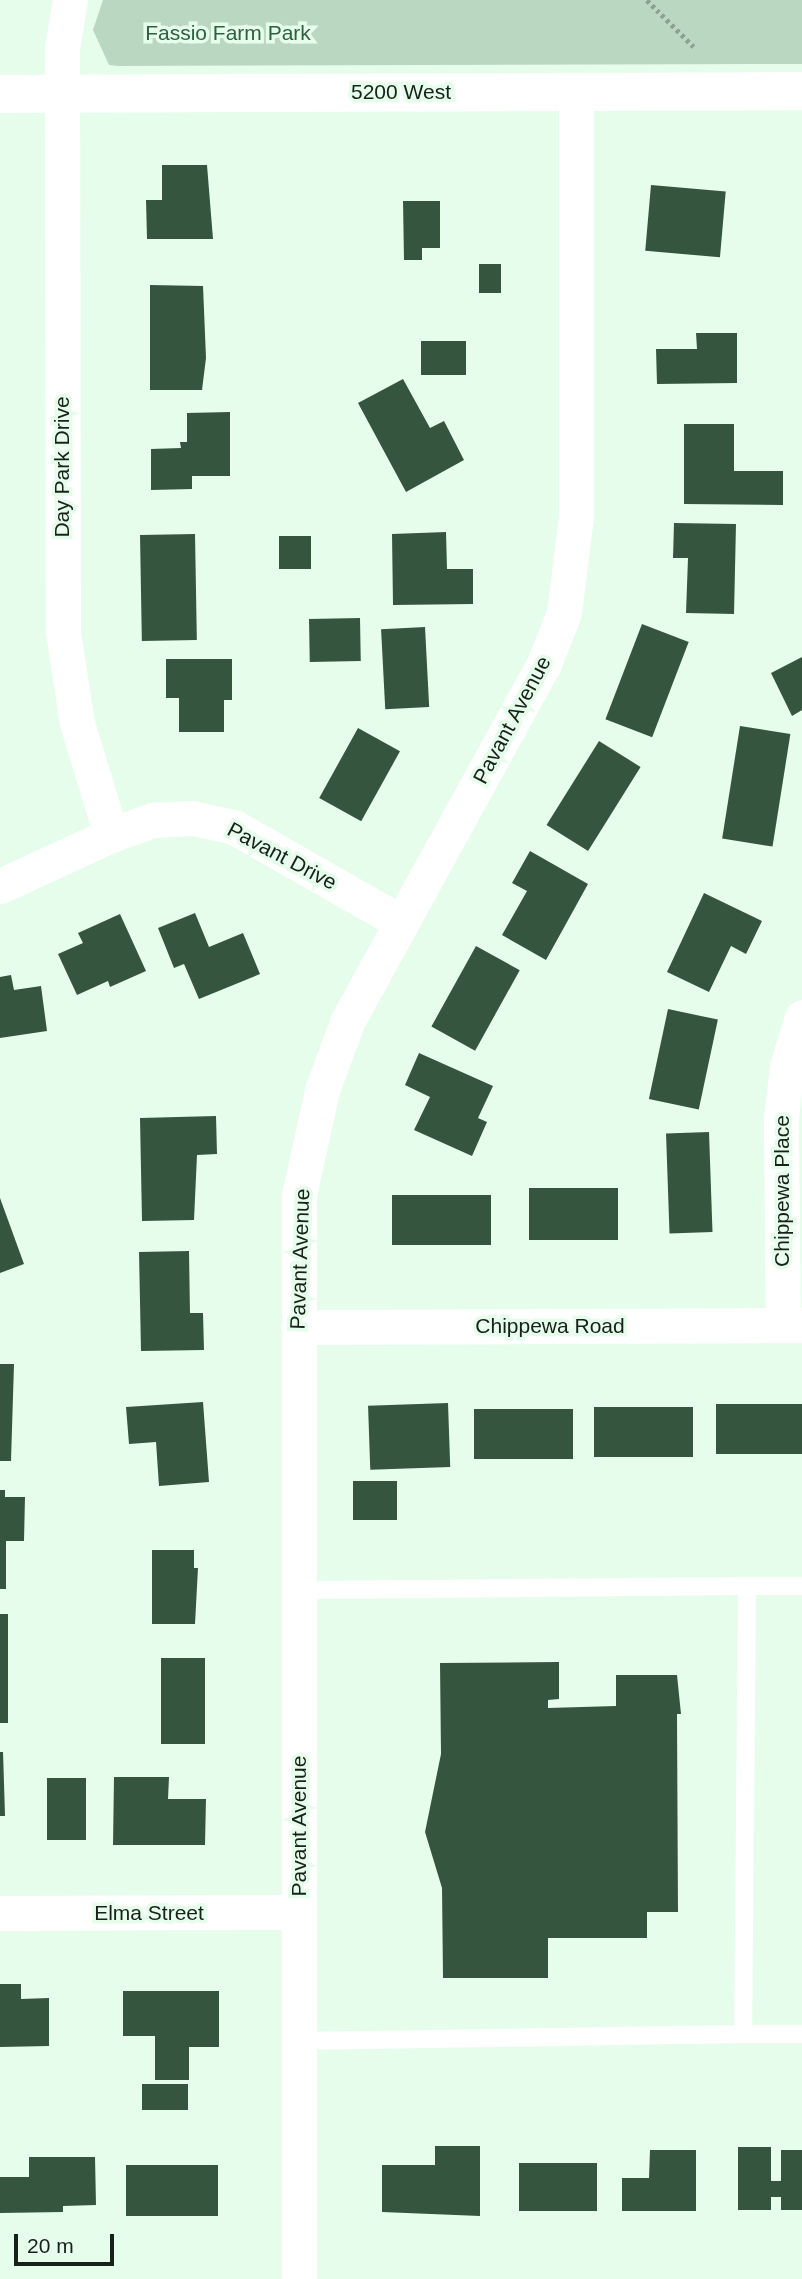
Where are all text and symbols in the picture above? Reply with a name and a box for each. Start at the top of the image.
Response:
park label: Fassio Farm Park [145,20,311,46]
street label: 5200 West [351,79,451,105]
street label: Day Park Drive [49,396,75,538]
street label: Pavant Avenue [468,651,556,789]
street label: Pavant Drive [223,817,341,895]
street label: Chippewa Place [769,1115,795,1267]
street label: Pavant Avenue [285,1188,315,1330]
street label: Chippewa Road [475,1313,625,1339]
street label: Pavant Avenue [286,1755,312,1897]
street label: Elma Street [94,1900,204,1926]
scale bar [18,2220,117,2264]
text: 20 m [27,2234,74,2257]

